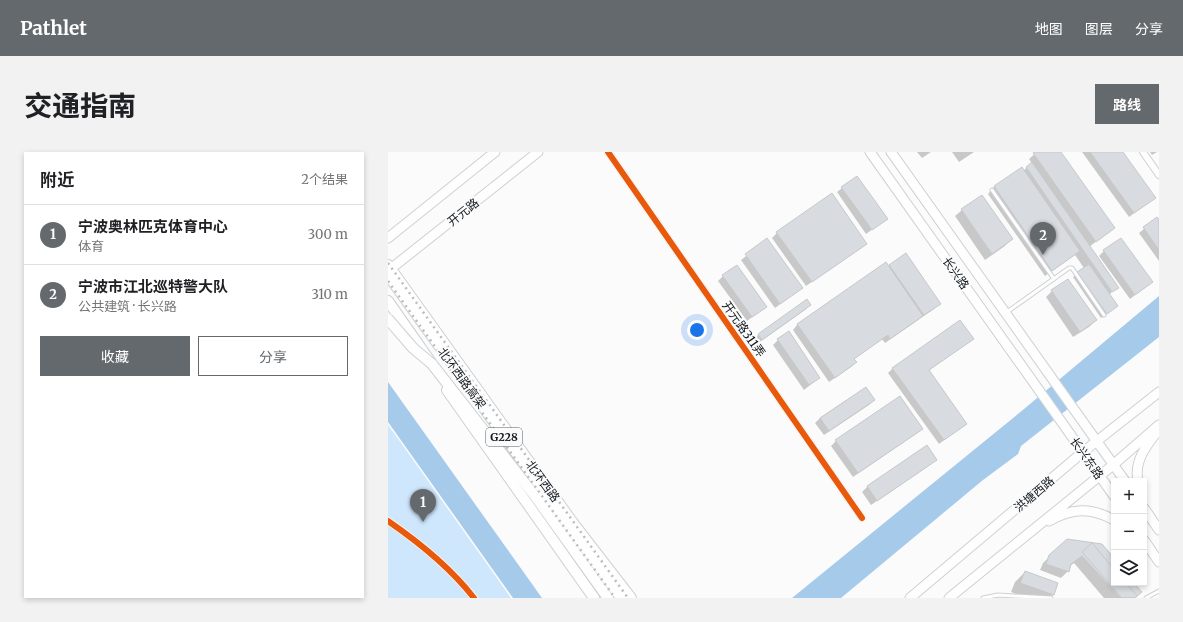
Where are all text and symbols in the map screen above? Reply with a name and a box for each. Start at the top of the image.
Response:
text: Pathlet [20,16,87,40]
text: 地图 [1035,20,1063,38]
text: 图层 [1085,20,1113,38]
text: 分享 [1135,20,1163,38]
button: 路线 [1095,84,1159,124]
text: 交通指南 [24,88,136,124]
text: 附近 [40,169,74,191]
text: 2个结果 [301,171,348,188]
street label: 开元路 [444,195,482,229]
text: 宁波奥林匹克体育中心 [78,217,228,236]
pin: 2 [1030,222,1056,255]
text: 1 [50,226,56,243]
text: 300 m [308,226,348,243]
text: 体育 [78,238,104,255]
street label: 长兴路 [940,254,972,292]
text: 宁波市江北巡特警大队 [78,277,228,296]
text: 2 [49,286,57,303]
text: 310 m [311,286,348,303]
text: 公共建筑 · 长兴路 [78,298,177,315]
street label: 开元路311弄 [719,298,769,360]
your location [687,320,707,340]
button: 收藏 [40,336,190,376]
button: 分享 [198,336,348,376]
street label: 北环西路高架 [435,344,489,412]
road number: G228 [486,428,522,446]
street label: 长兴东路 [1067,434,1107,482]
street label: 北环西路 [523,457,563,505]
street label: 洪塘西路 [1011,473,1057,515]
map controls [1111,478,1147,586]
button: + [1111,478,1147,514]
pin: 1 [410,489,436,522]
button: − [1111,514,1147,550]
button: layers [1111,550,1147,586]

